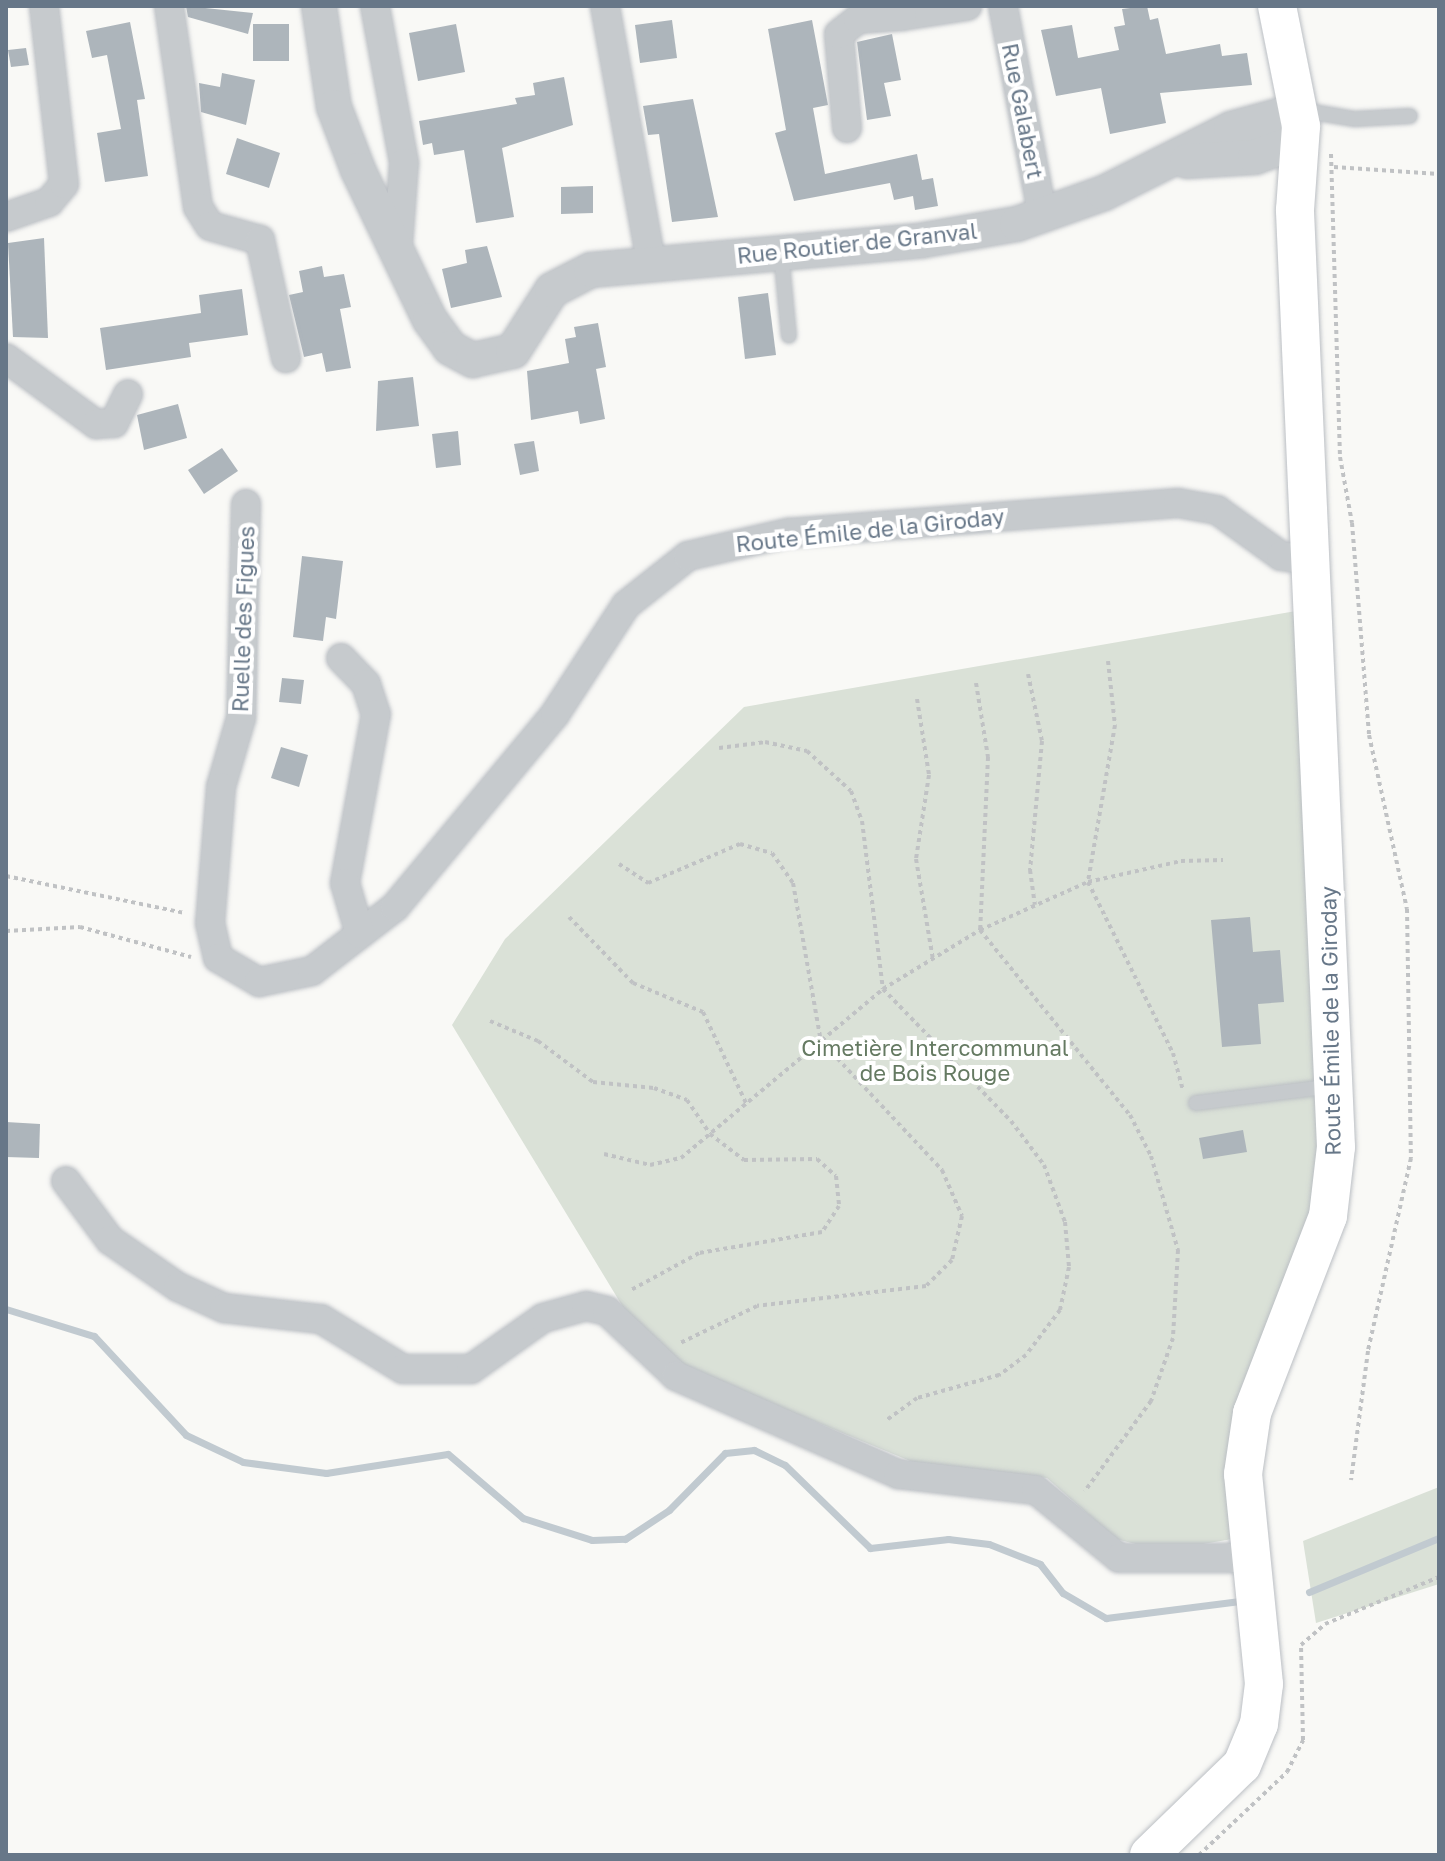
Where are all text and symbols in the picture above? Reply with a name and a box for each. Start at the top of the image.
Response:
street label: Rue Galabert [997,41,1049,181]
street label: Rue Routier de Granval [736,217,978,269]
street label: Route Émile de la Giroday [734,503,1006,557]
street label: Ruelle des Figues [227,525,259,713]
street label: Route Émile de la Giroday [1314,886,1346,1156]
park label: Cimetière Intercommunal de Bois Rouge [801,1034,1069,1086]

